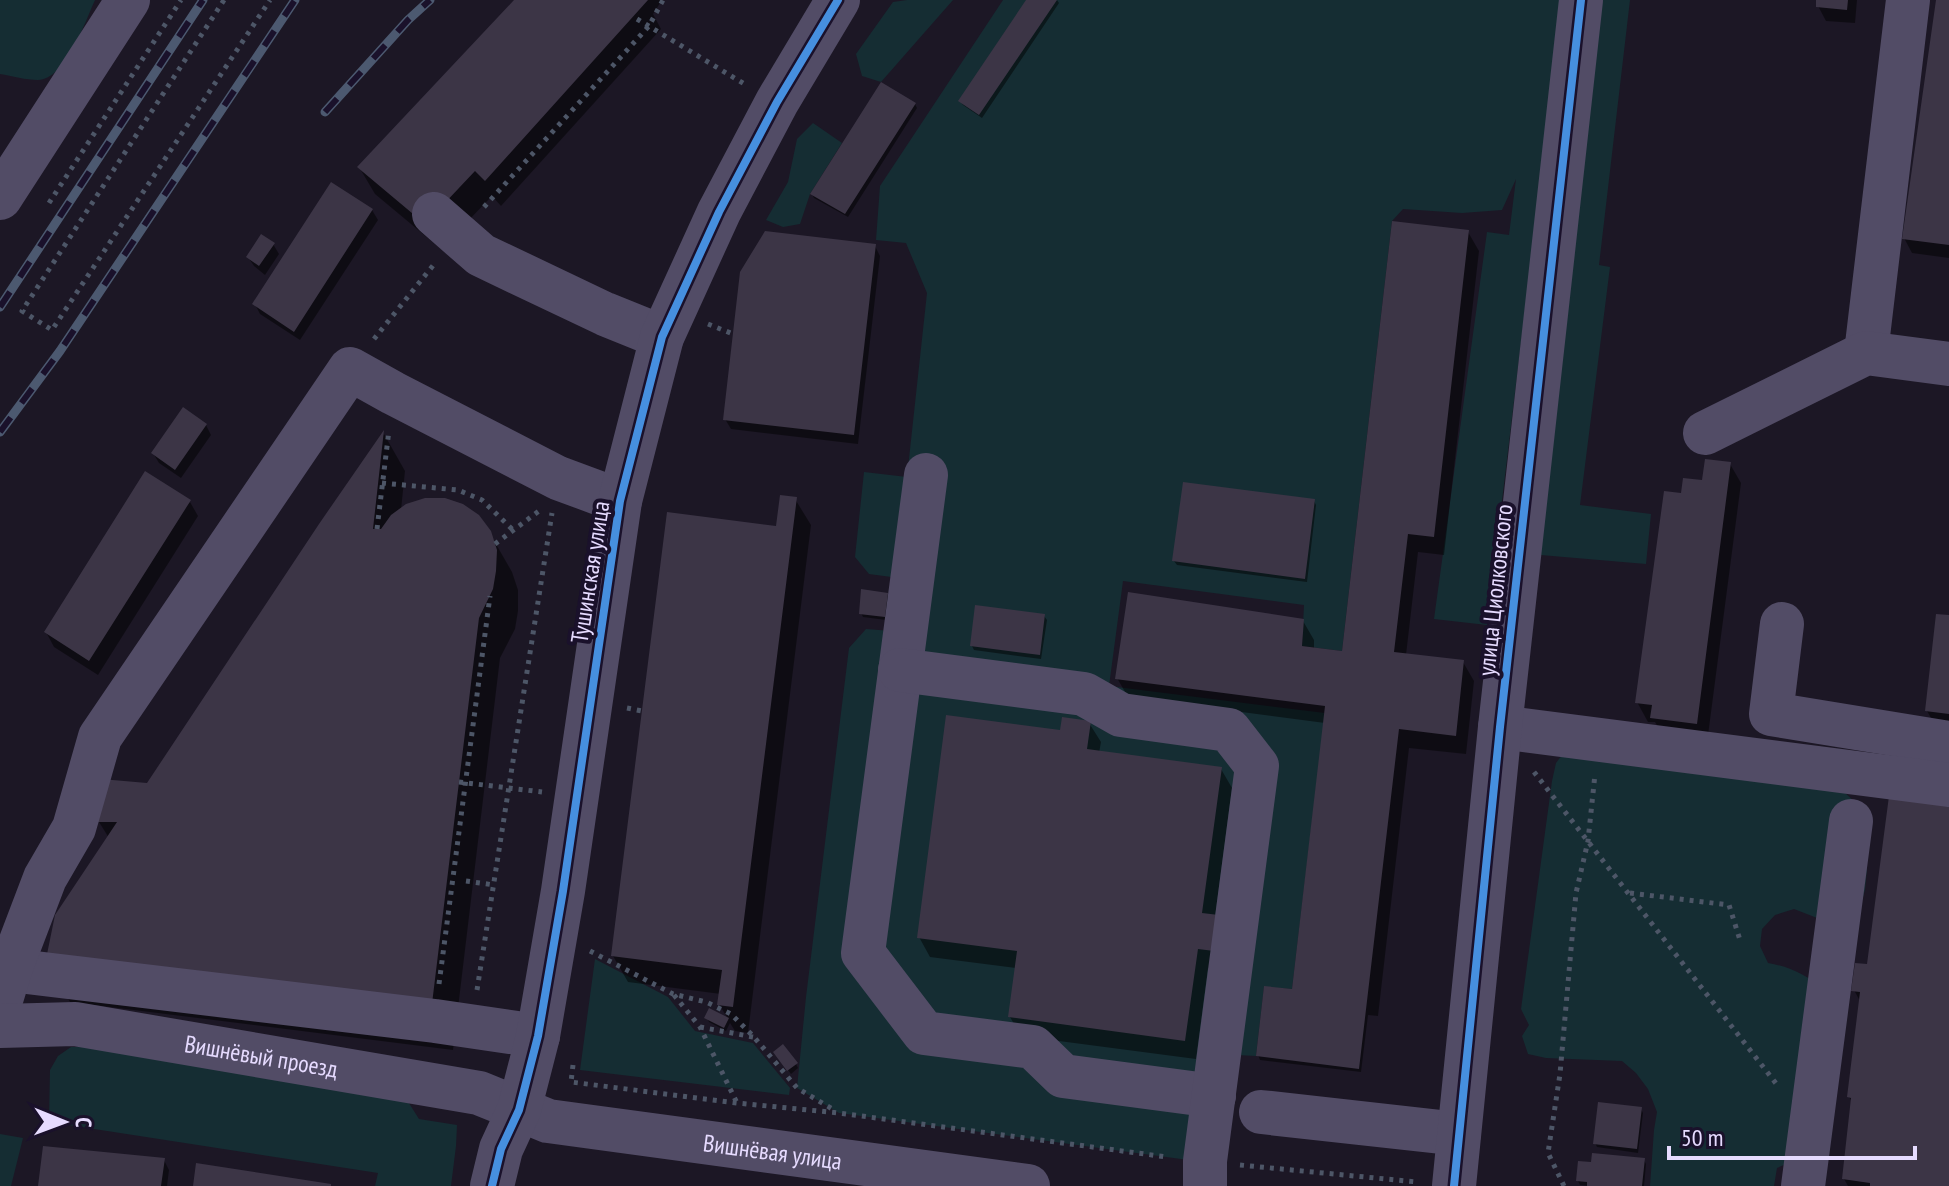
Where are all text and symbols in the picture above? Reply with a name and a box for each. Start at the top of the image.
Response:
street label: Тушинская улица [563,499,617,645]
street label: улица Циолковского [1471,503,1519,677]
street label: Вишнёвый проезд [182,1028,341,1084]
north arrow [24,1082,104,1162]
scale bar [1669,1110,1915,1160]
text: С [70,1117,98,1128]
text: 50 m [1681,1122,1723,1153]
street label: Вишнёвая улица [702,1127,844,1176]

